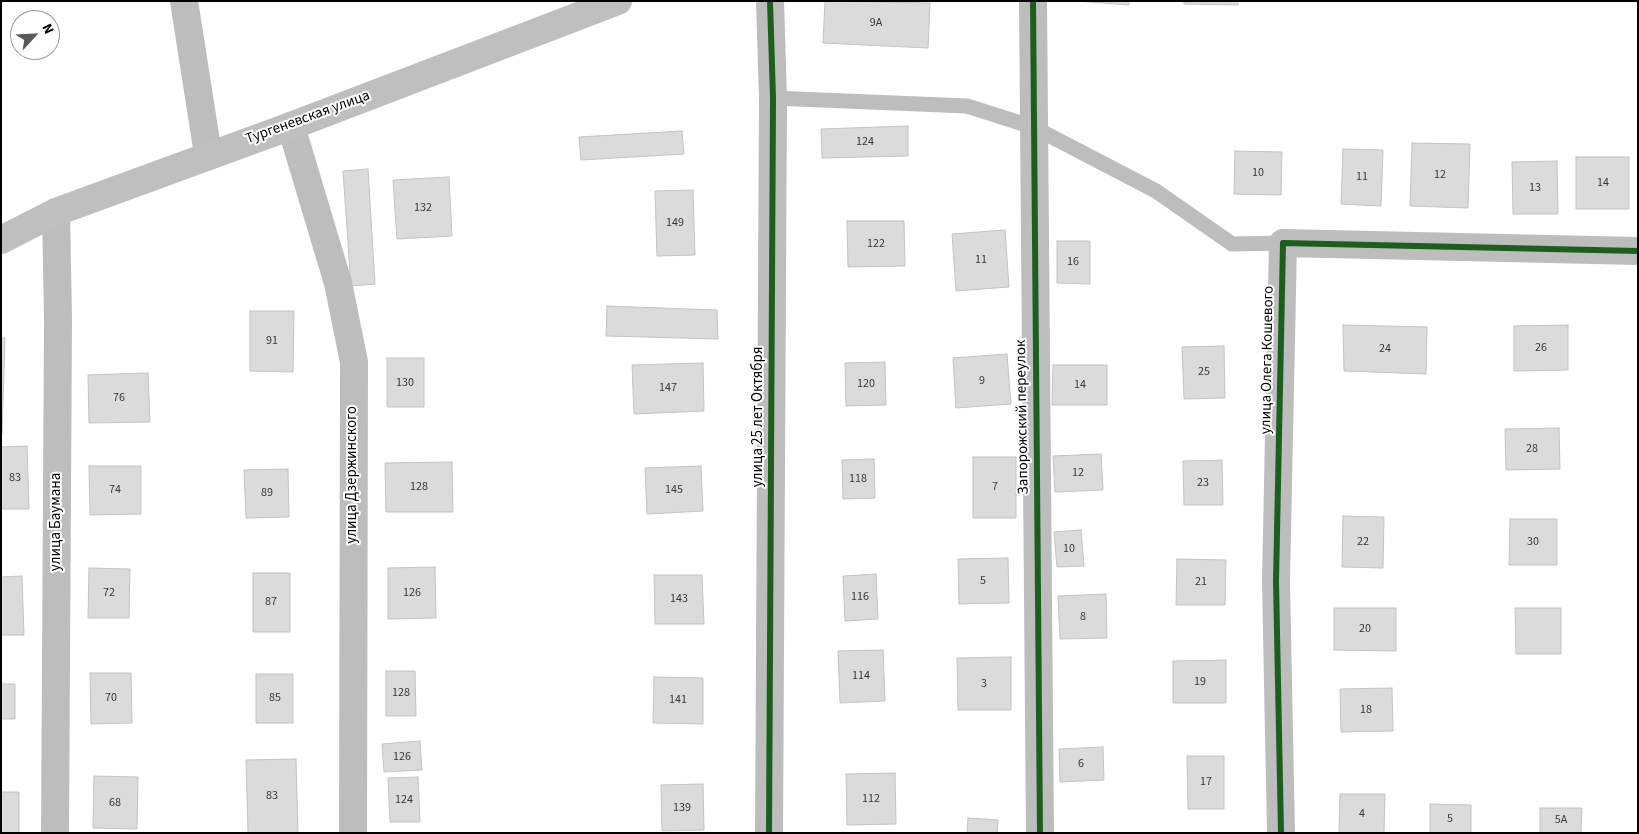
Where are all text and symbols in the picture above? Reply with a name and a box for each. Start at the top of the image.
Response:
north arrow [10,10,60,60]
house number: 9А [870,16,882,30]
text: N [37,21,59,38]
street label: Тургеневская улица [243,87,373,149]
house number: 124 [856,135,874,149]
house number: 10 [1252,166,1264,180]
house number: 12 [1434,168,1446,182]
house number: 11 [1356,170,1368,184]
house number: 14 [1597,176,1609,190]
house number: 13 [1529,181,1541,195]
house number: 132 [414,201,432,215]
house number: 149 [666,216,684,230]
house number: 122 [867,237,885,251]
house number: 11 [975,253,987,267]
house number: 16 [1067,255,1079,269]
street label: улица Олега Кошевого [1258,286,1278,434]
house number: 91 [266,334,278,348]
street label: Запорожский переулок [1013,339,1033,495]
house number: 26 [1535,341,1547,355]
house number: 24 [1379,342,1391,356]
street label: улица 25 лет Октября [750,347,768,487]
house number: 25 [1198,365,1210,379]
house number: 9 [979,374,985,388]
house number: 130 [396,376,414,390]
house number: 120 [857,377,875,391]
house number: 14 [1074,378,1086,392]
house number: 147 [659,381,677,395]
house number: 76 [113,391,125,405]
street label: улица Дзержинского [344,406,362,544]
house number: 28 [1526,442,1538,456]
house number: 12 [1072,466,1084,480]
house number: 83 [9,471,21,485]
house number: 118 [849,472,867,486]
street label: улица Баумана [48,473,66,571]
house number: 23 [1197,476,1209,490]
house number: 128 [410,480,428,494]
house number: 7 [992,480,998,494]
house number: 74 [109,483,121,497]
house number: 145 [665,483,683,497]
house number: 89 [261,486,273,500]
house number: 22 [1357,535,1369,549]
house number: 30 [1527,535,1539,549]
house number: 10 [1063,542,1075,556]
house number: 5 [980,574,986,588]
house number: 21 [1195,575,1207,589]
house number: 72 [103,586,115,600]
house number: 126 [403,586,421,600]
house number: 116 [851,590,869,604]
house number: 143 [670,592,688,606]
house number: 87 [265,595,277,609]
house number: 8 [1080,610,1086,624]
house number: 20 [1359,622,1371,636]
house number: 114 [852,669,870,683]
house number: 19 [1194,675,1206,689]
house number: 3 [981,677,987,691]
house number: 128 [392,686,410,700]
house number: 70 [105,691,117,705]
house number: 85 [269,691,281,705]
house number: 141 [669,693,687,707]
house number: 18 [1360,703,1372,717]
house number: 126 [393,750,411,764]
house number: 6 [1078,757,1084,771]
house number: 17 [1200,775,1212,789]
house number: 83 [266,789,278,803]
house number: 112 [862,792,880,806]
house number: 124 [395,793,413,807]
house number: 68 [109,796,121,810]
house number: 139 [673,801,691,815]
house number: 4 [1359,807,1365,821]
house number: 5 [1447,812,1453,826]
house number: 5А [1555,813,1567,827]

